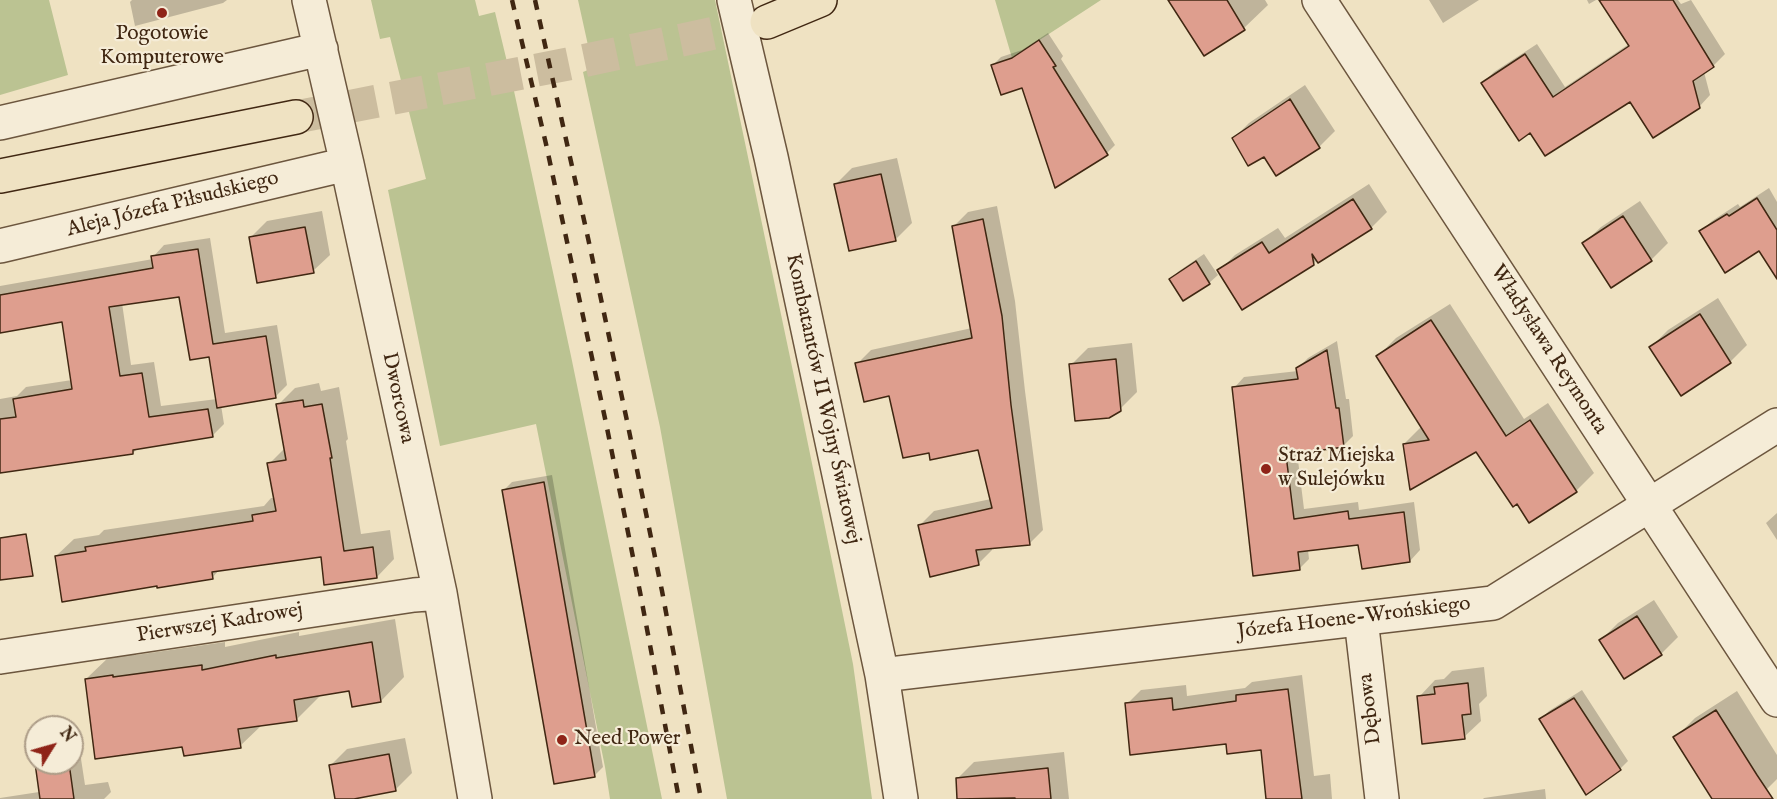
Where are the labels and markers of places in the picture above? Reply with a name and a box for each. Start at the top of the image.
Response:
marker: Pogotowie Komputerowe [155,6,169,20]
place label: Pogotowie Komputerowe [100,22,224,72]
place label: Straż Miejska w Sulejówku [1278,444,1395,494]
marker: Straż Miejska w Sulejówku [1259,462,1273,476]
place label: Need Power [574,727,681,753]
marker: Need Power [555,733,569,747]

